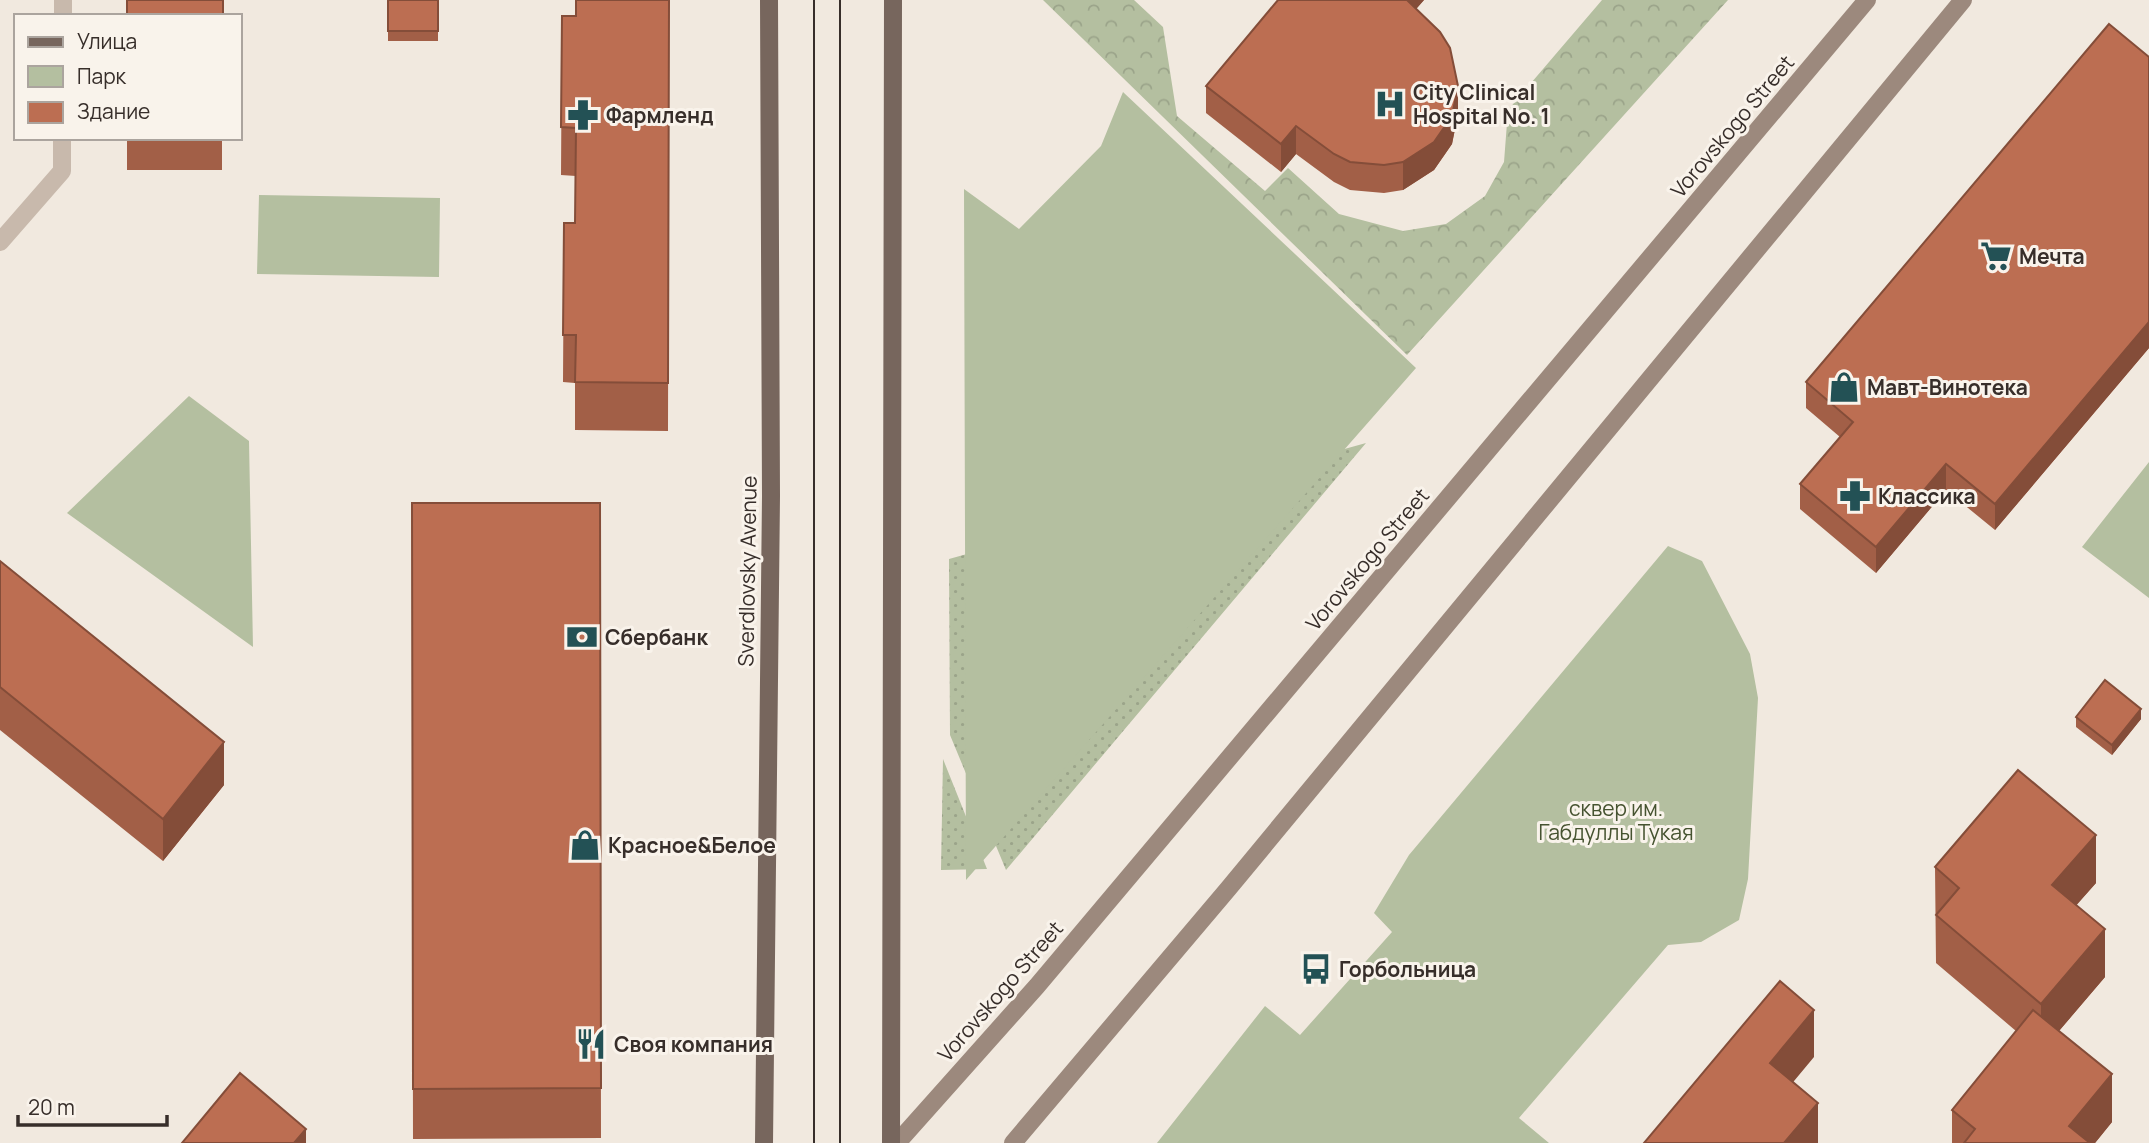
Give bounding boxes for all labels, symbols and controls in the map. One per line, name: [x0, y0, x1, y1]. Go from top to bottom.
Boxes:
legend: [14, 14, 242, 140]
text: Улица: [77, 27, 137, 55]
street label: Vorovskogo Street: [1664, 49, 1800, 203]
text: Парк: [77, 62, 127, 90]
place label: City Clinical Hospital No. 1: [1413, 78, 1550, 130]
hospital icon: City Clinical Hospital No. 1: [1373, 87, 1407, 121]
text: Здание: [77, 97, 150, 125]
pharmacy icon: Фармленд: [566, 98, 600, 132]
place label: Фармленд: [606, 101, 713, 129]
supermarket icon: Мечта: [1979, 239, 2013, 273]
place label: Мечта: [2019, 242, 2085, 270]
shop icon: Мавт-Винотека: [1827, 370, 1861, 404]
place label: Мавт-Винотека: [1867, 373, 2028, 401]
street label: Sverdlovsky Avenue: [731, 475, 763, 667]
pharmacy icon: Классика: [1838, 479, 1872, 513]
street label: Vorovskogo Street: [1299, 482, 1435, 636]
place label: Классика: [1878, 482, 1976, 510]
bank icon: Сбербанк: [565, 620, 599, 654]
place label: Сбербанк: [605, 623, 708, 651]
park label: сквер им. Габдуллы Тукая: [1538, 794, 1694, 846]
shop icon: Красное&Белое: [568, 828, 602, 862]
place label: Красное&Белое: [608, 831, 776, 859]
street label: Vorovskogo Street: [931, 915, 1069, 1067]
bus stop icon: Горбольница: [1299, 952, 1333, 986]
place label: Горбольница: [1339, 955, 1476, 983]
restaurant icon: Своя компания: [574, 1027, 608, 1061]
place label: Своя компания: [614, 1030, 773, 1058]
scale bar: [18, 1084, 166, 1128]
text: 20 m: [28, 1093, 75, 1121]

